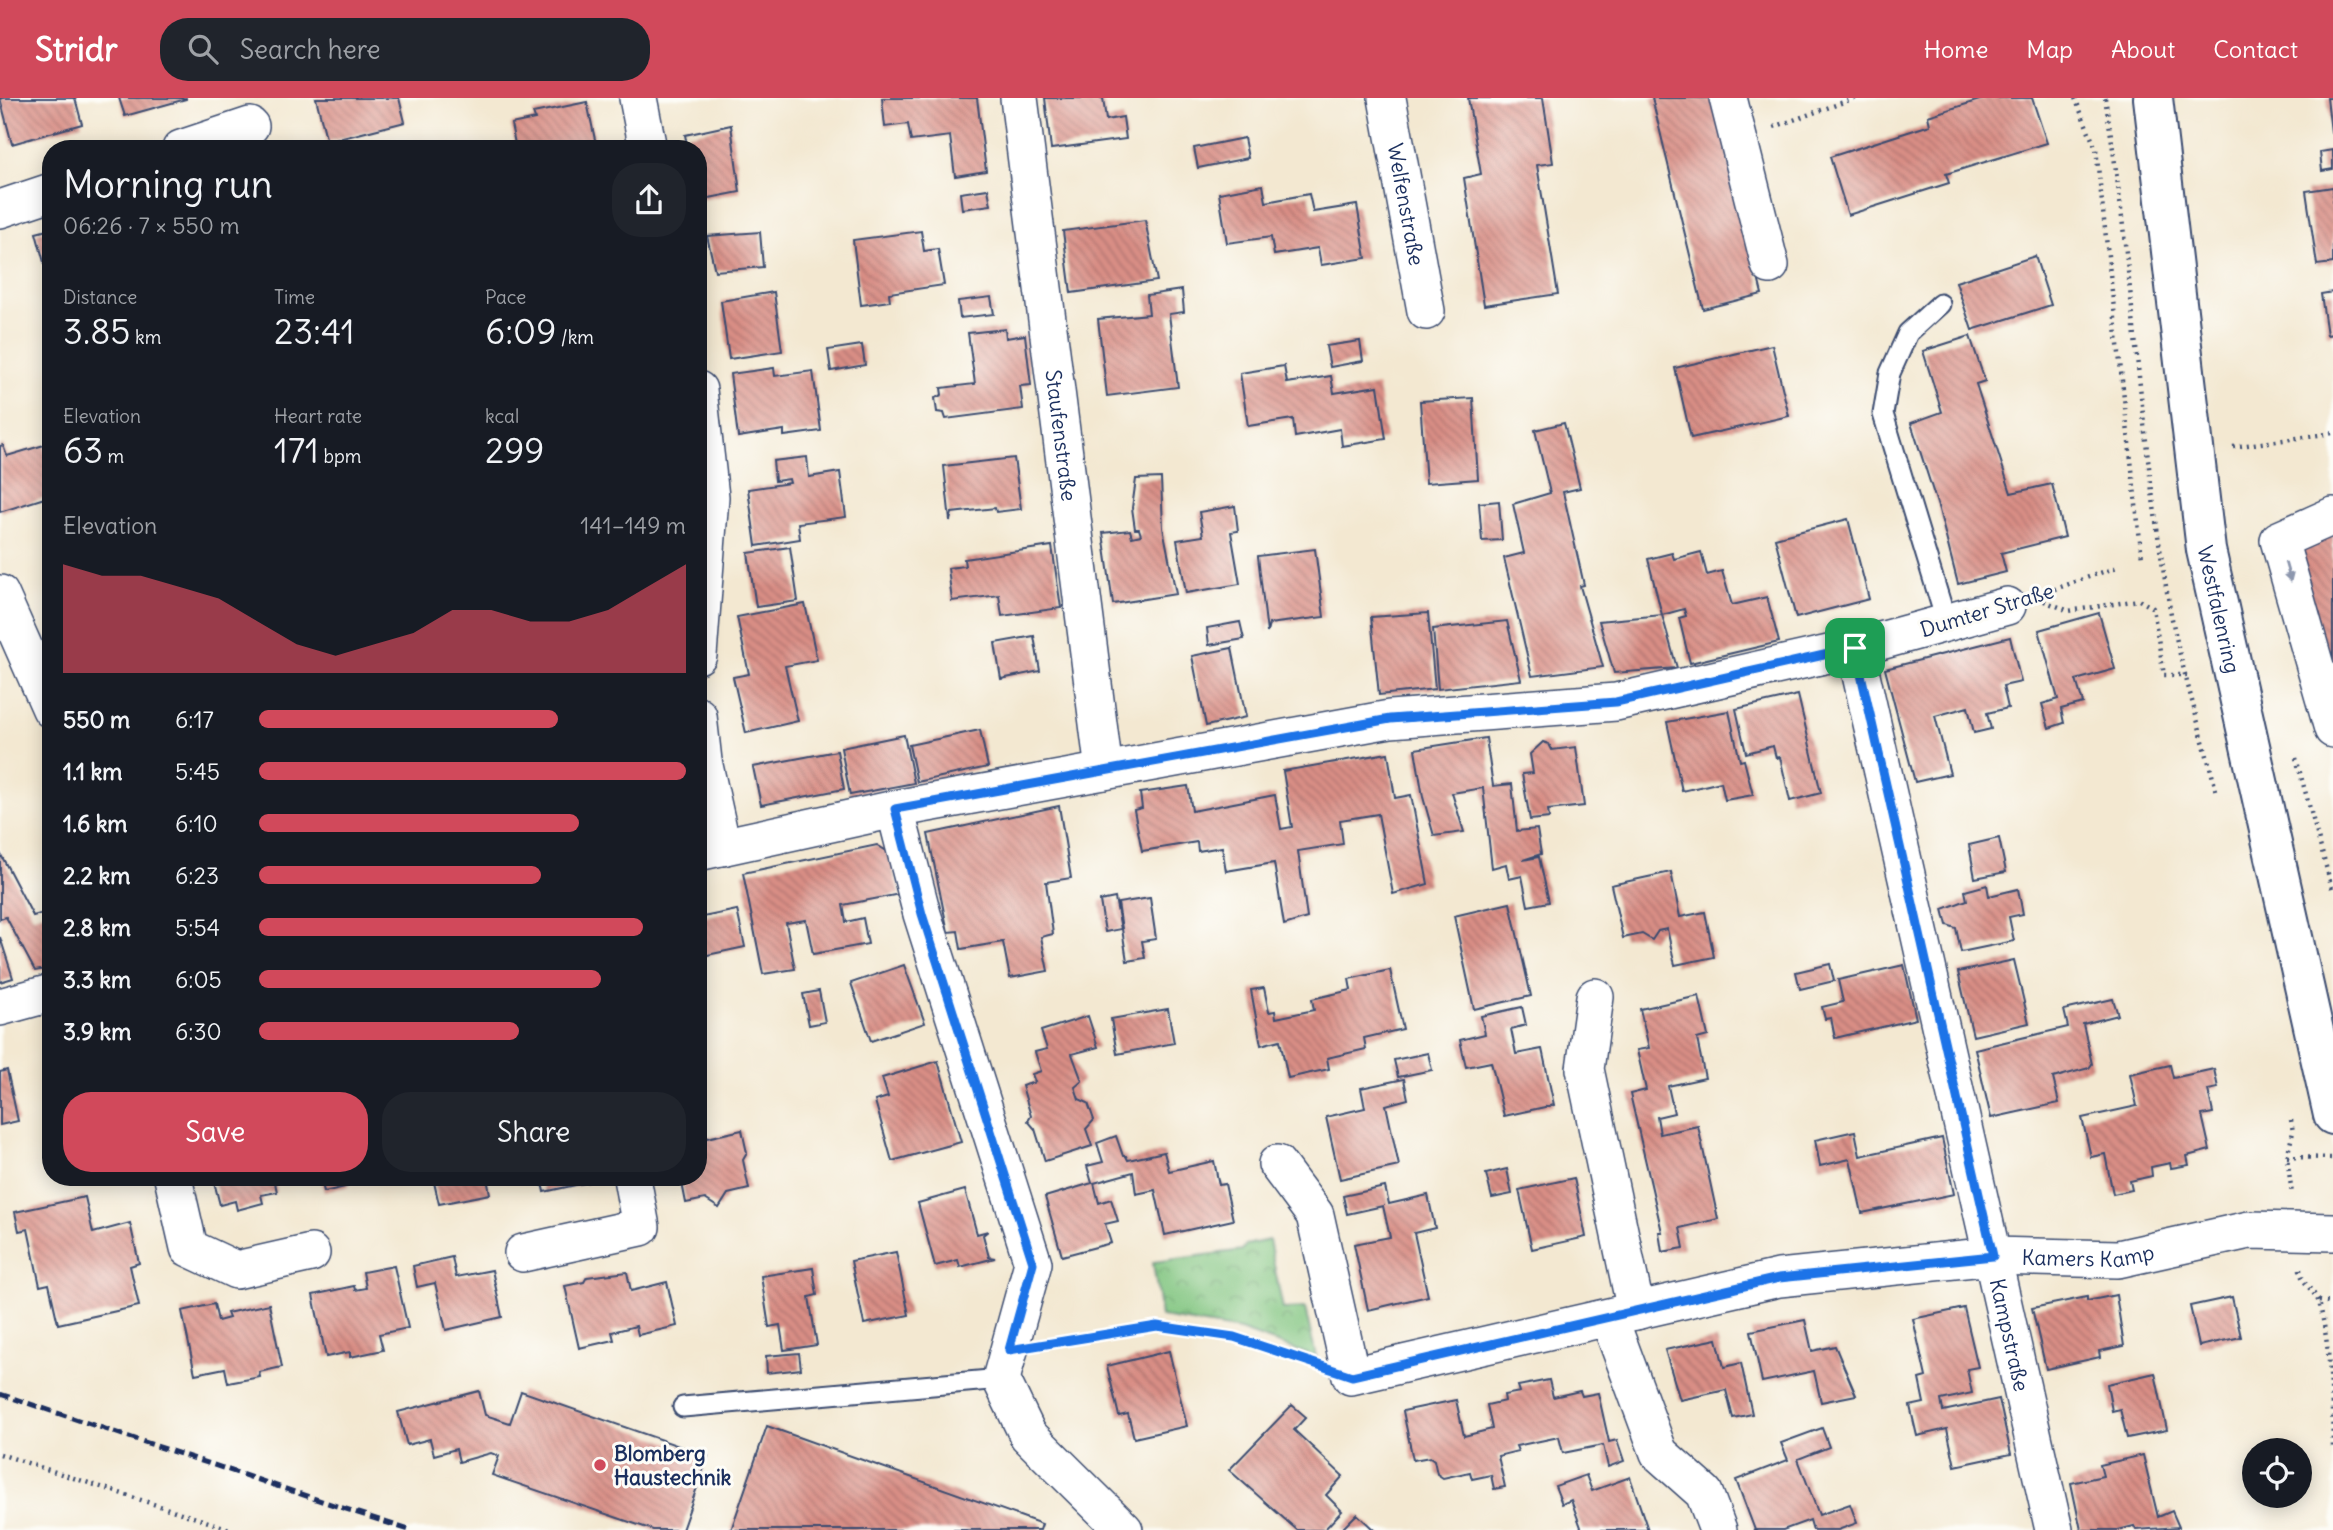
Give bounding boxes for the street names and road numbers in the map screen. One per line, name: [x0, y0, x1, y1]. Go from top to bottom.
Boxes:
street label: Welfenstraße: [1382, 141, 1431, 268]
street label: Staufenstraße: [1040, 368, 1083, 503]
street label: Westfalenring: [2192, 543, 2247, 676]
street label: Dumter Straße: [1917, 577, 2057, 643]
street label: Kamers Kamp: [2021, 1238, 2157, 1273]
street label: Kampstraße: [1984, 1276, 2036, 1394]

